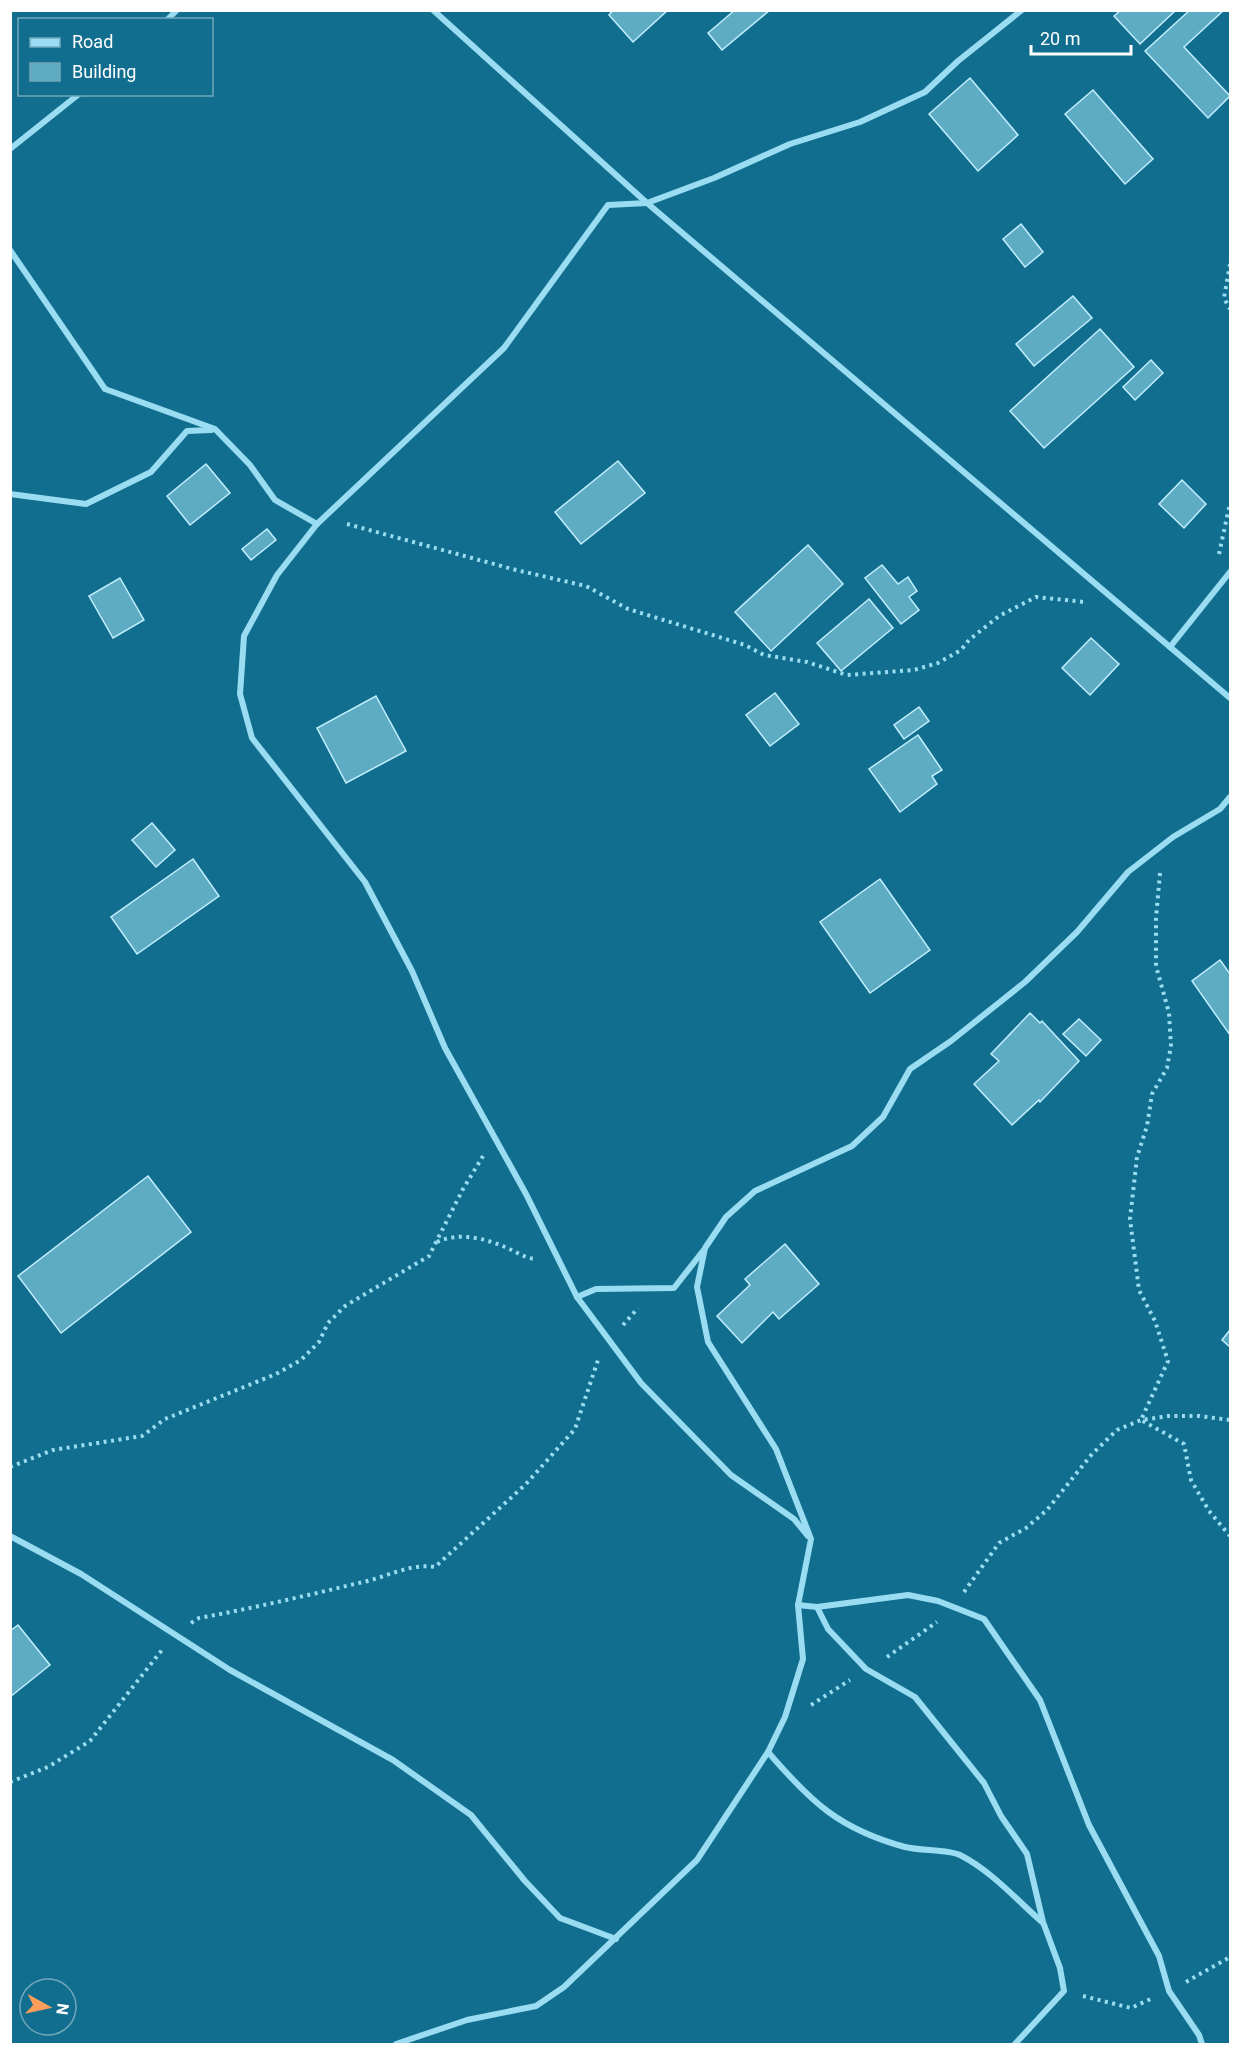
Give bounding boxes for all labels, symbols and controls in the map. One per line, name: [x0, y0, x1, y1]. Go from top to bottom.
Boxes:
legend: [18, 18, 213, 96]
scale bar: [1031, 18, 1132, 56]
text: 20 m: [1040, 28, 1080, 49]
text: Road: [72, 31, 113, 52]
text: Building: [72, 61, 136, 82]
north arrow: [18, 1977, 78, 2037]
text: N: [52, 2002, 73, 2016]

